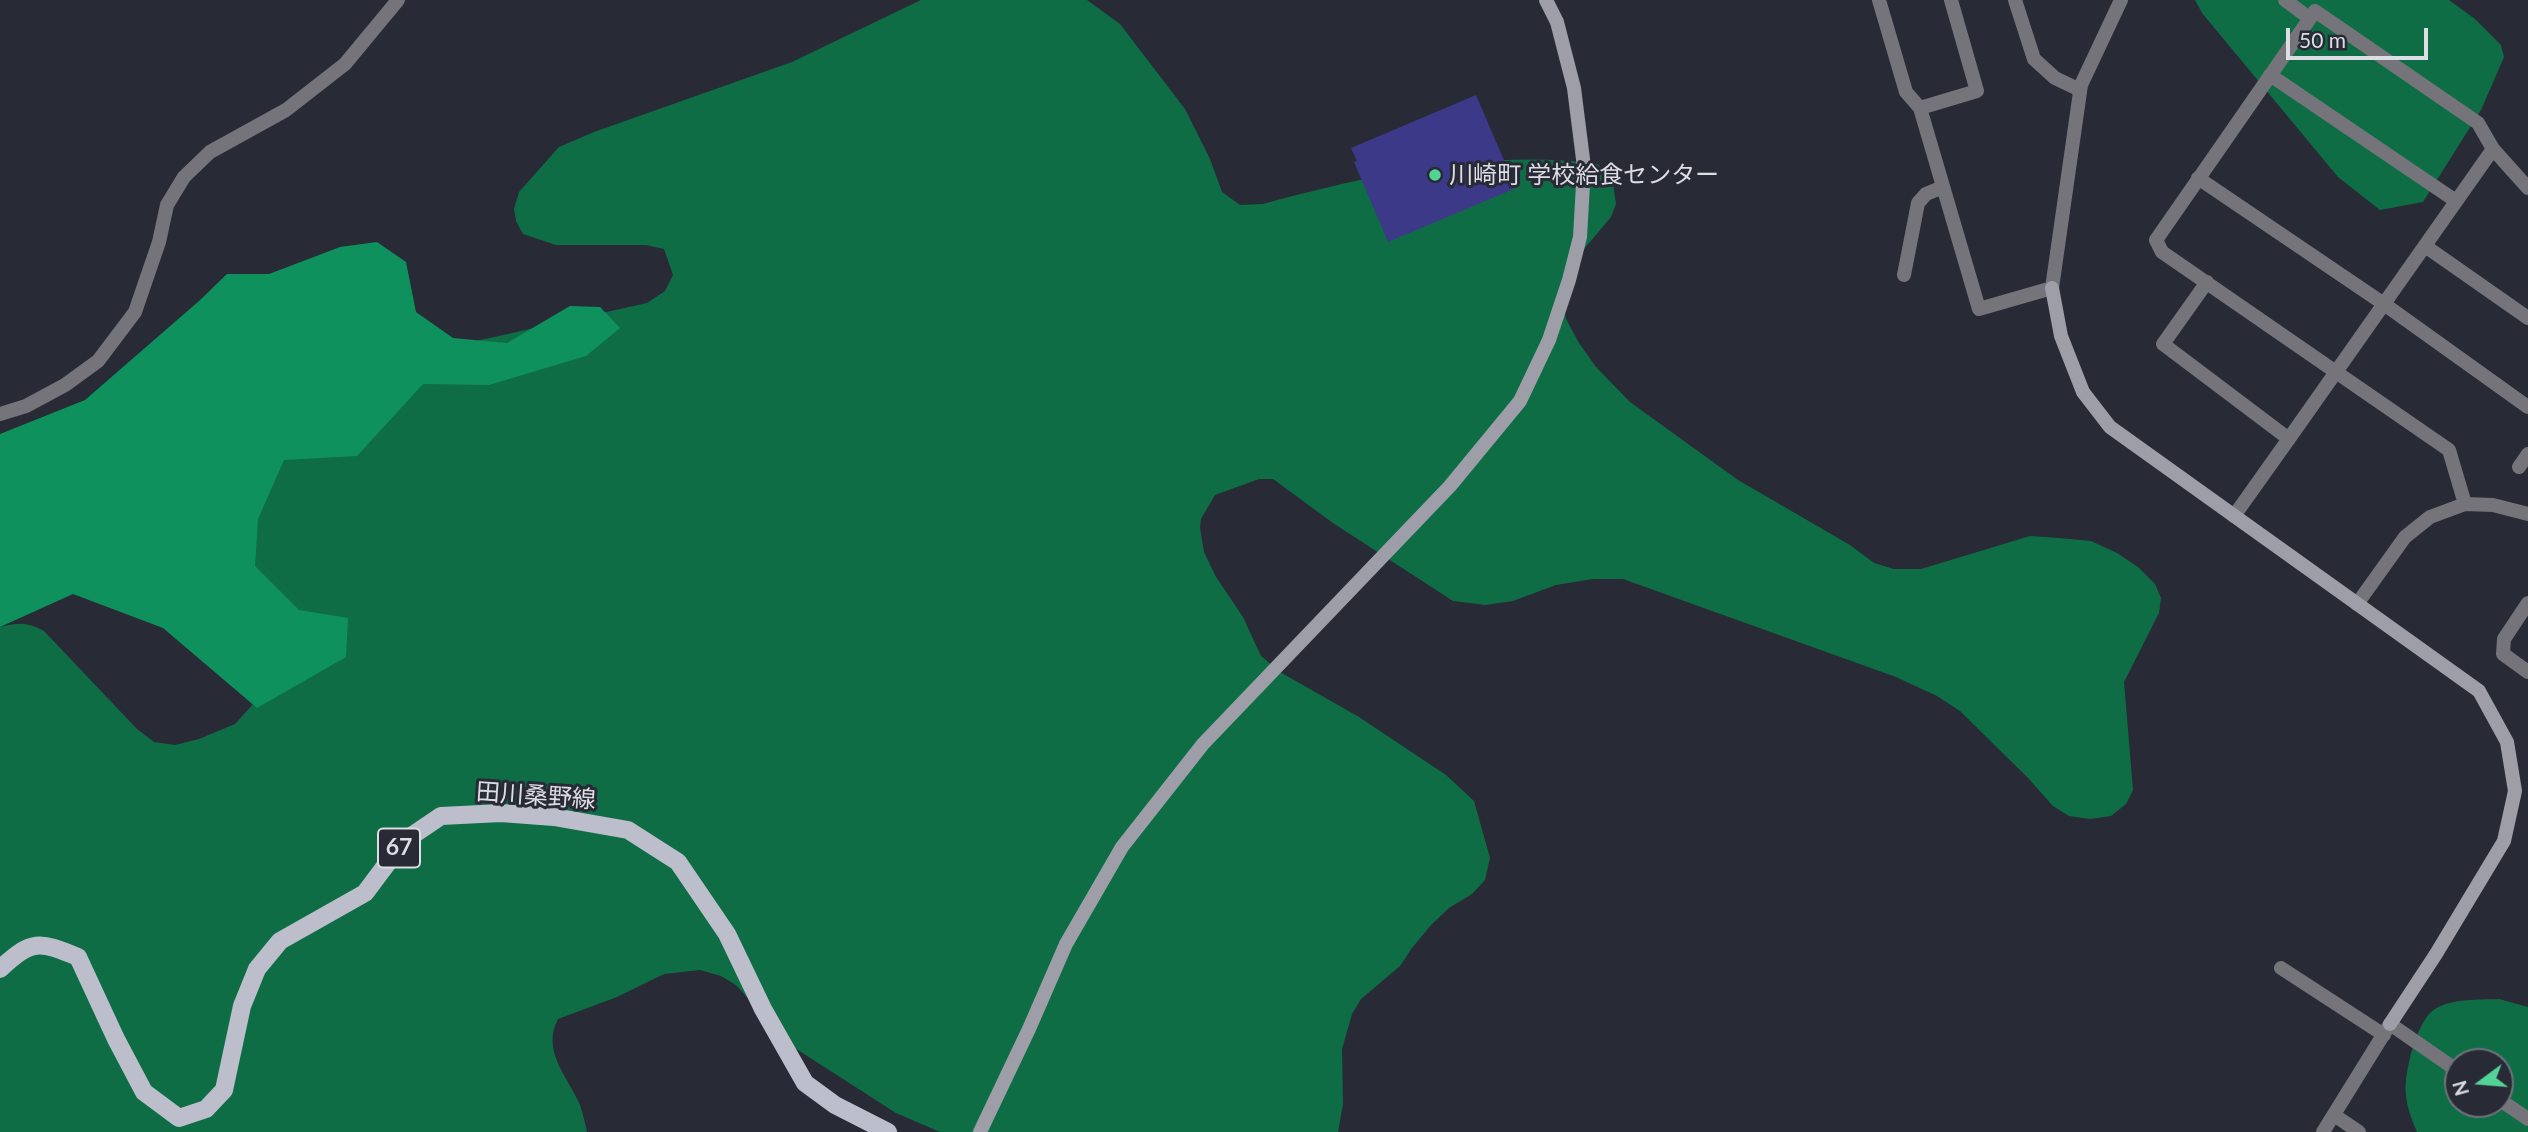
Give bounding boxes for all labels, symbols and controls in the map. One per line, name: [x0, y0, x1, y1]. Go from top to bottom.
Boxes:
scale bar: [2290, 14, 2432, 58]
text: 50 m: [2299, 27, 2346, 52]
place label: 川崎町 学校給食センター: [1449, 161, 1719, 189]
marker: 川崎町 学校給食センター: [1427, 167, 1443, 183]
street label: 田川桑野線: [475, 777, 597, 815]
road number: 67: [378, 828, 420, 868]
north arrow: [2444, 1048, 2514, 1118]
text: N: [2447, 1078, 2473, 1099]

